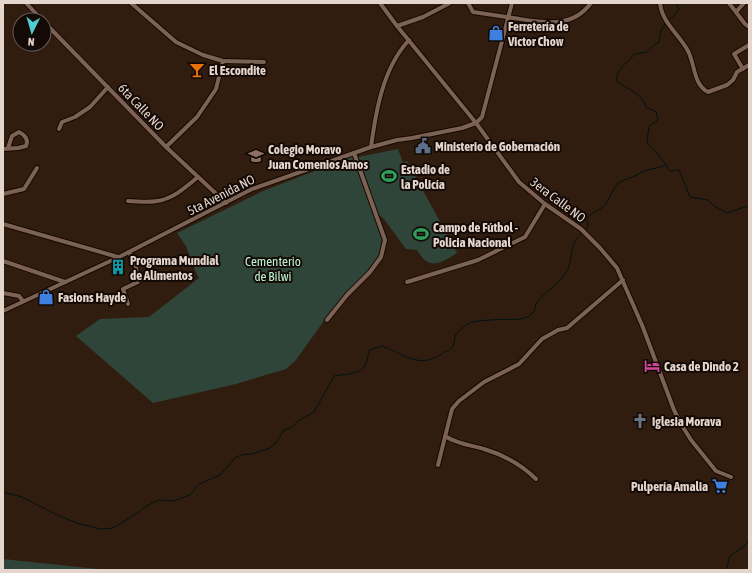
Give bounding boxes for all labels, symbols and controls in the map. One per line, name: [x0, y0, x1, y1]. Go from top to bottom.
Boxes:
north arrow: [12, 12, 52, 52]
place label: Ferretería de Victor Chow: [507, 19, 569, 49]
shop icon: Ferretería de Victor Chow: [487, 24, 505, 42]
text: N: [27, 36, 35, 48]
bar icon: El Escondite: [188, 61, 206, 79]
place label: El Escondite: [209, 63, 266, 78]
street label: 6ta Calle NO: [115, 80, 167, 134]
public building icon: Ministerio de Gobernación: [414, 137, 432, 155]
place label: Ministerio de Gobernación: [435, 139, 560, 154]
place label: Colegio Moravo Juan Comenios Amos: [267, 142, 368, 172]
school or university icon: Colegio Moravo Juan Comenios Amos: [247, 147, 265, 165]
place label: Estadio de la Policía: [401, 162, 450, 192]
sports icon: Estadio de la Policía: [380, 167, 398, 185]
street label: 5ta Avenida NO: [185, 171, 258, 218]
street label: 3era Calle NO: [528, 174, 589, 226]
place label: Campo de Fútbol - Policia Nacional: [433, 220, 519, 250]
sports icon: Campo de Fútbol - Policia Nacional: [412, 225, 430, 243]
place label: Programa Mundial de Alimentos: [130, 253, 219, 283]
park label: Cementerio de Bilwi: [245, 254, 301, 284]
building icon: Programa Mundial de Alimentos: [109, 258, 127, 276]
shop icon: Fasions Hayde: [37, 288, 55, 306]
place label: Fasions Hayde: [58, 290, 126, 305]
hotel icon: Casa de Dindo 2: [643, 357, 661, 375]
place label: Casa de Dindo 2: [664, 359, 739, 374]
church icon: Iglesia Morava: [631, 412, 649, 430]
place label: Iglesia Morava: [652, 414, 721, 429]
supermarket icon: Pulpería Amalia: [711, 477, 729, 495]
place label: Pulpería Amalia: [631, 479, 708, 494]

